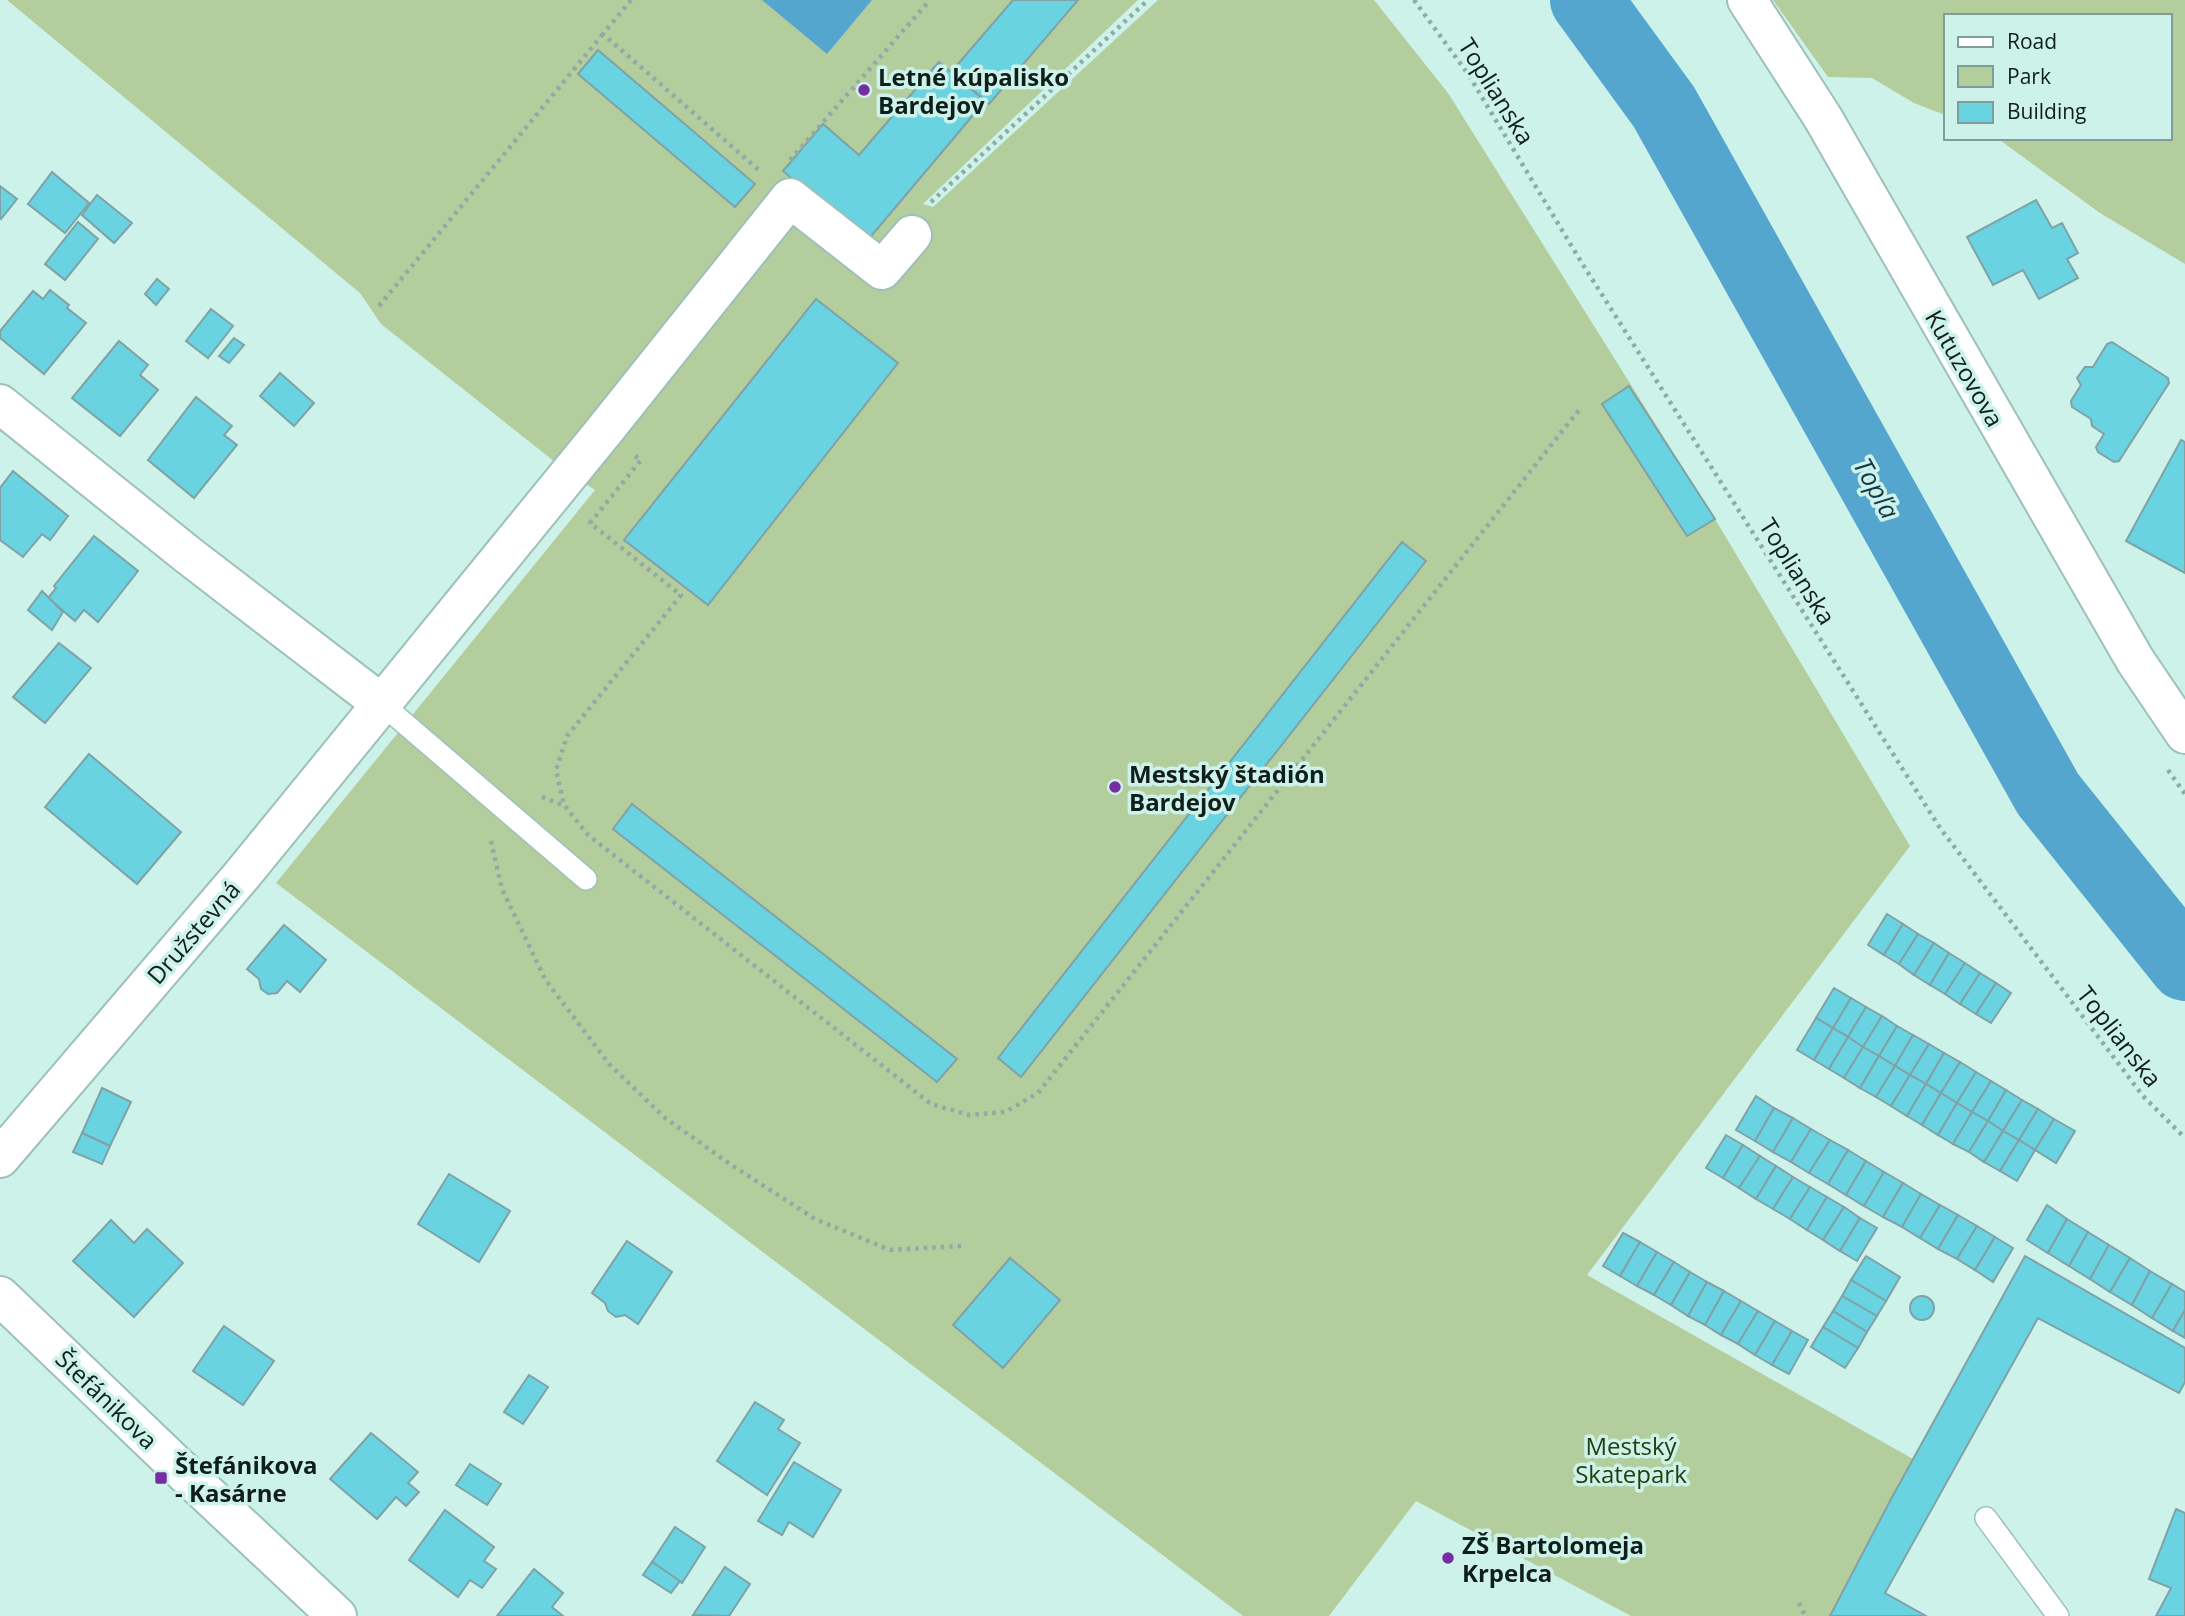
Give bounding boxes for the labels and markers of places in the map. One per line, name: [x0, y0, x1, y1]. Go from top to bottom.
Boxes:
place label: Letné kúpalisko Bardejov: [878, 60, 1069, 121]
marker: Letné kúpalisko Bardejov: [856, 82, 872, 98]
place label: Mestský štadión Bardejov: [1129, 757, 1325, 818]
marker: Mestský štadión Bardejov: [1107, 779, 1123, 795]
place label: Štefánikova - Kasárne: [175, 1448, 318, 1509]
marker: Štefánikova - Kasárne: [153, 1470, 169, 1486]
place label: ZŠ Bartolomeja Krpelca: [1462, 1528, 1644, 1589]
marker: ZŠ Bartolomeja Krpelca: [1440, 1550, 1456, 1566]

